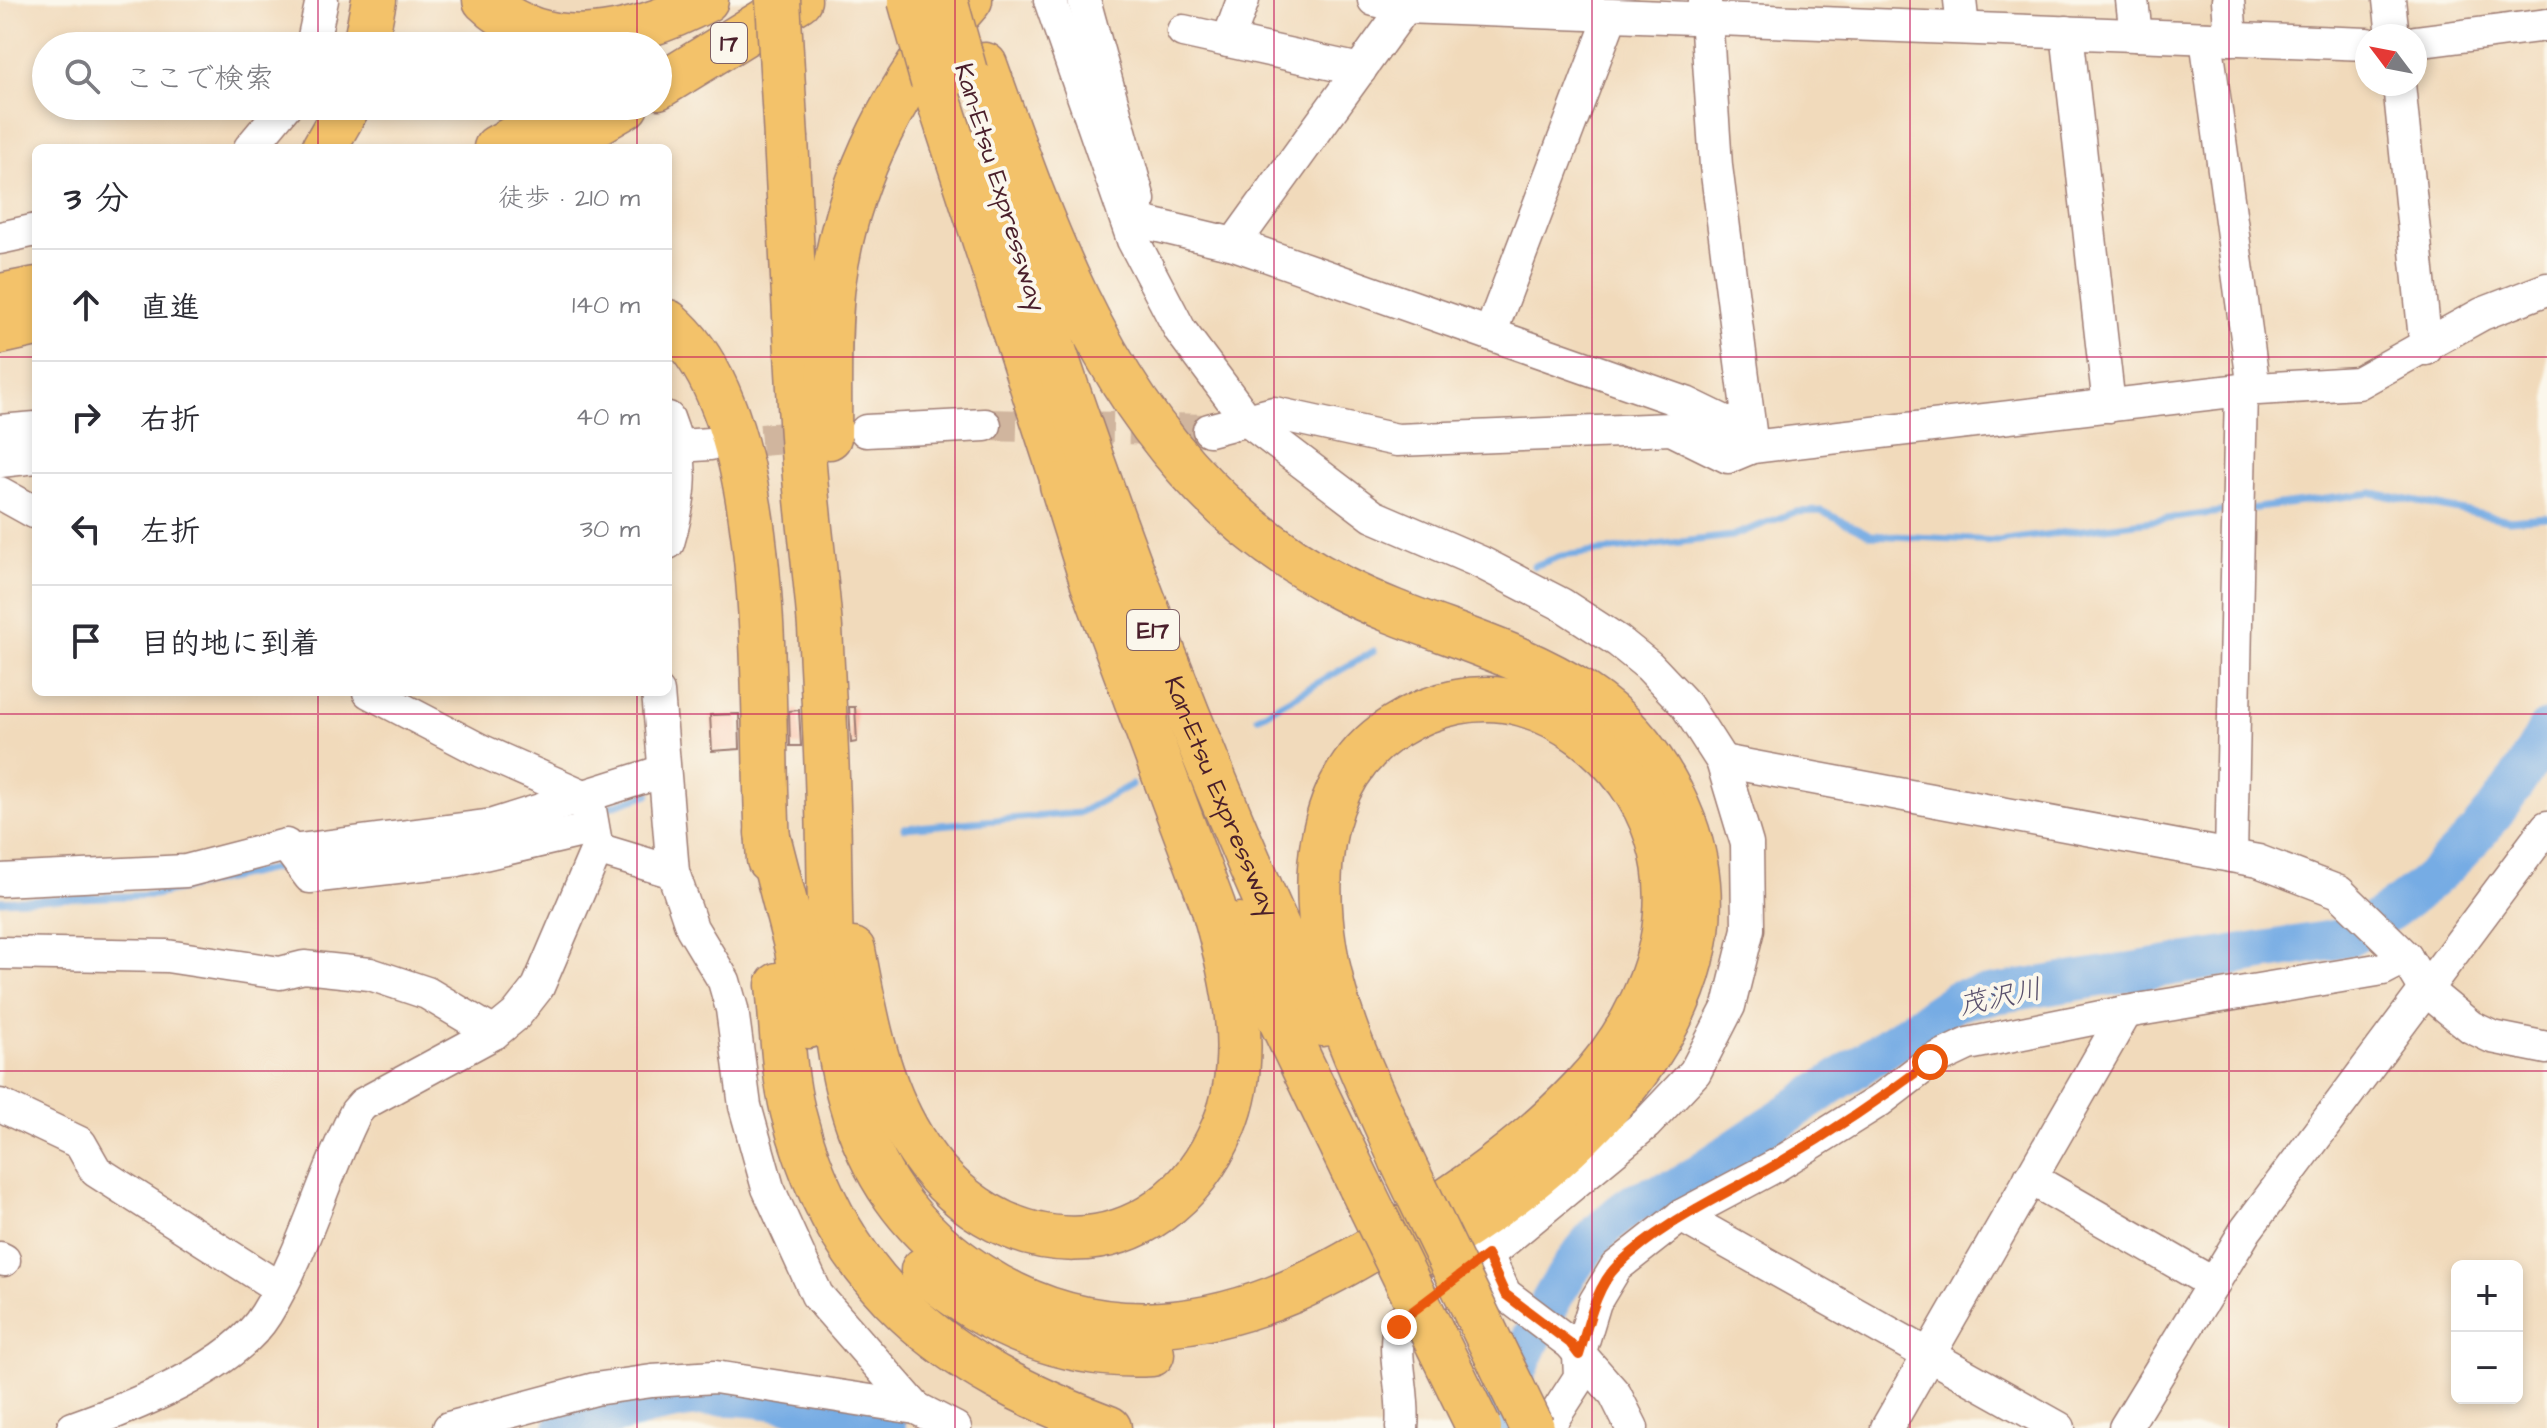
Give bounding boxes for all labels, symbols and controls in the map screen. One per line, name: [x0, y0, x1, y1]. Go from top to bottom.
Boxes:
road number: 17: [711, 23, 747, 63]
north arrow: [2355, 24, 2427, 96]
search box: [32, 32, 672, 120]
icon: search: [60, 54, 104, 98]
text: ここで検索: [124, 58, 274, 100]
street label: Kan-Etsu Expressway: [943, 59, 1055, 316]
text: 3 分: [64, 175, 129, 223]
text: 徒歩 · 210 m: [498, 180, 640, 216]
icon: ahead: [64, 283, 108, 327]
text: 直進: [140, 287, 200, 329]
text: 140 m: [572, 287, 640, 323]
icon: right: [64, 395, 108, 439]
text: 右折: [140, 399, 200, 441]
text: 40 m: [575, 399, 640, 435]
icon: left: [64, 507, 108, 551]
text: 左折: [140, 511, 200, 553]
text: 30 m: [580, 511, 640, 547]
road number: E17: [1127, 610, 1179, 650]
icon: arrive: [64, 619, 108, 663]
text: 目的地に到着: [140, 623, 320, 665]
street label: Kan-Etsu Expressway: [1155, 671, 1288, 924]
water label: 茂沢川: [1955, 970, 2045, 1025]
route start: [1912, 1044, 1948, 1080]
map controls: [2451, 1260, 2523, 1404]
button: +: [2451, 1260, 2523, 1332]
route end: [1381, 1309, 1417, 1345]
button: −: [2451, 1332, 2523, 1404]

